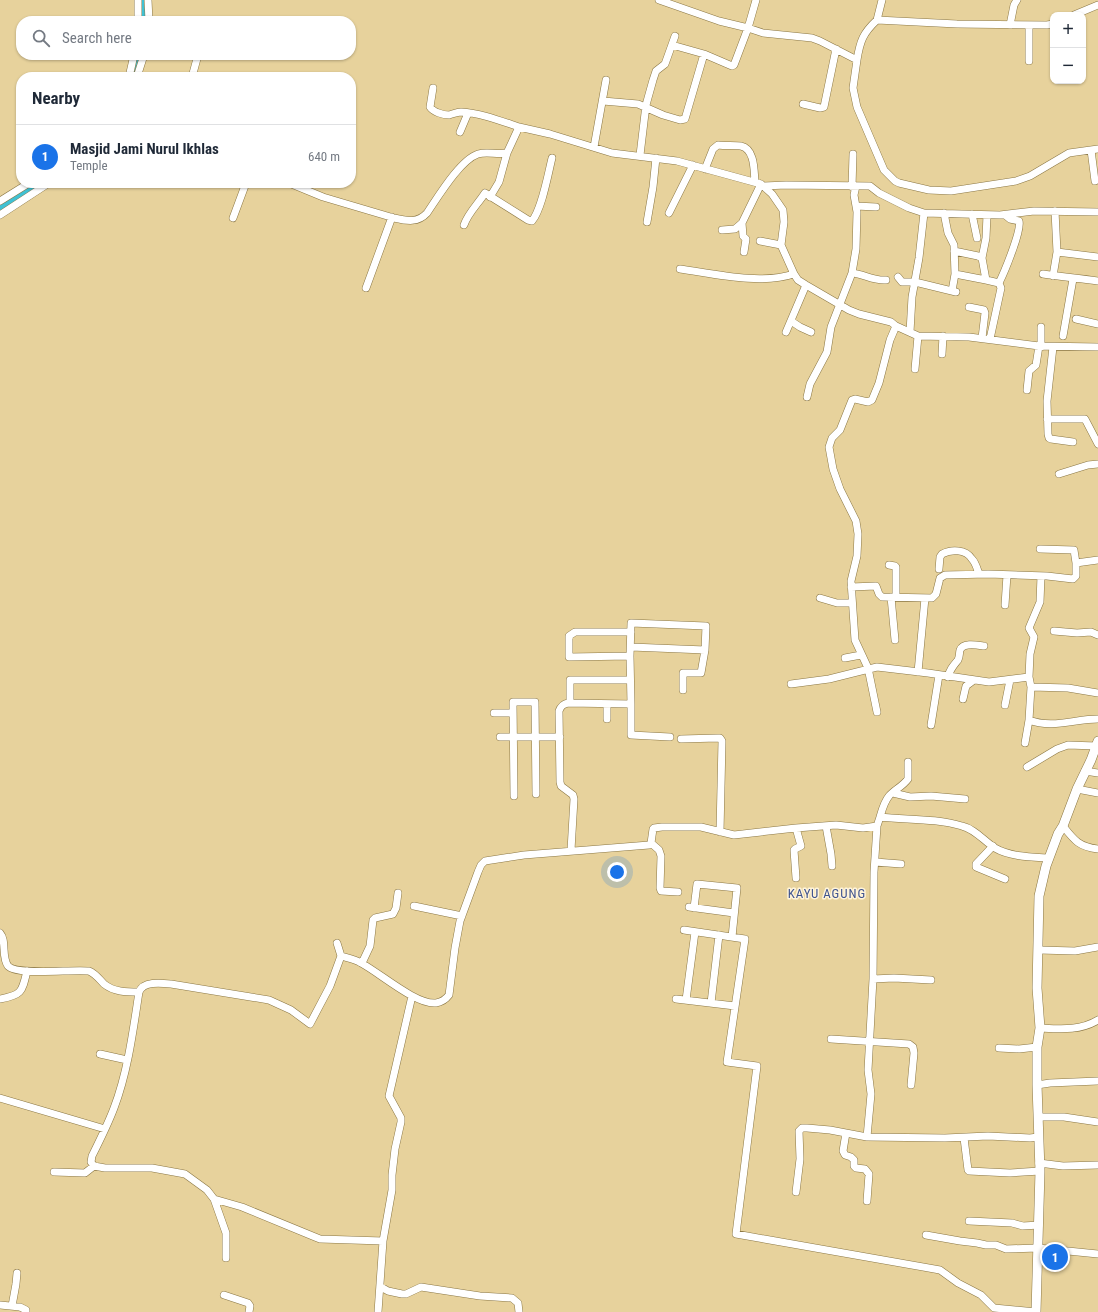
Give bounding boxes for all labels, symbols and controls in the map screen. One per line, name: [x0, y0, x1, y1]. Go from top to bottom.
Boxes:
map controls: [1050, 12, 1086, 84]
button: +: [1050, 12, 1086, 48]
search box: [16, 16, 356, 60]
icon: search: [30, 27, 52, 49]
text: Search here: [62, 29, 132, 47]
button: −: [1050, 48, 1086, 84]
text: Nearby: [32, 88, 80, 108]
text: Masjid Jami Nurul Ikhlas: [70, 140, 219, 158]
text: 1: [42, 149, 48, 164]
text: 640 m: [308, 149, 340, 164]
text: Temple: [70, 158, 108, 173]
your location: [607, 862, 627, 882]
district label: KAYU AGUNG: [788, 886, 866, 901]
pin: 1: [1042, 1242, 1068, 1272]

